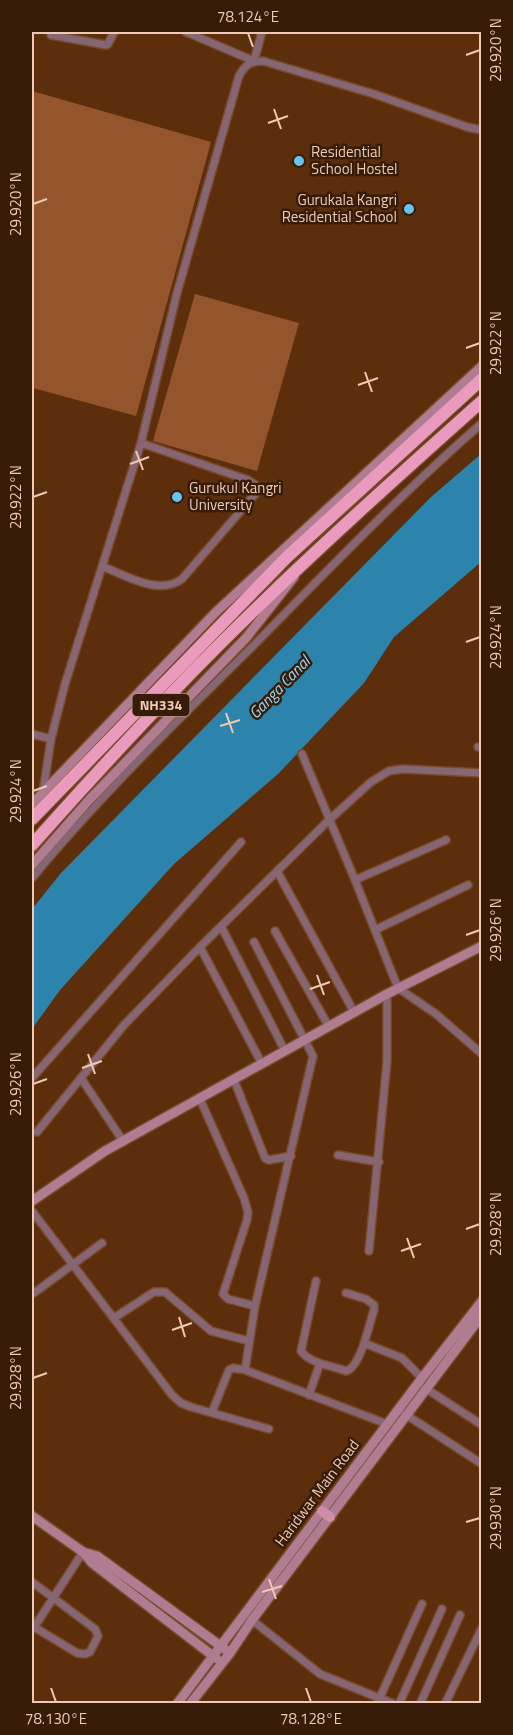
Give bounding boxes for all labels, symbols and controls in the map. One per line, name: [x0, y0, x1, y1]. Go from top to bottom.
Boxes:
text: 78.124°E: [217, 5, 279, 28]
text: 29.920°N: [484, 18, 507, 82]
place label: Residential School Hostel: [311, 140, 398, 180]
marker: Residential School Hostel: [292, 154, 306, 168]
text: 29.920°N: [4, 172, 27, 236]
place label: Gurukala Kangri Residential School: [282, 188, 397, 228]
marker: Gurukala Kangri Residential School: [402, 202, 416, 216]
text: 29.922°N: [484, 311, 507, 375]
text: 29.922°N: [4, 465, 27, 529]
place label: Gurukul Kangri University: [189, 476, 282, 516]
marker: Gurukul Kangri University: [170, 490, 184, 504]
text: 29.924°N: [484, 605, 507, 669]
water label: Ganga Canal: [243, 649, 316, 724]
road number: NH334: [132, 694, 190, 716]
text: 29.924°N: [4, 759, 27, 823]
text: 29.926°N: [484, 898, 507, 962]
text: 29.926°N: [4, 1052, 27, 1116]
text: 29.928°N: [484, 1192, 507, 1256]
text: 29.928°N: [4, 1346, 27, 1410]
street label: Haridwar Main Road: [269, 1434, 364, 1551]
text: 29.930°N: [484, 1486, 507, 1550]
text: 78.130°E: [25, 1707, 87, 1730]
text: 78.128°E: [280, 1707, 342, 1730]

